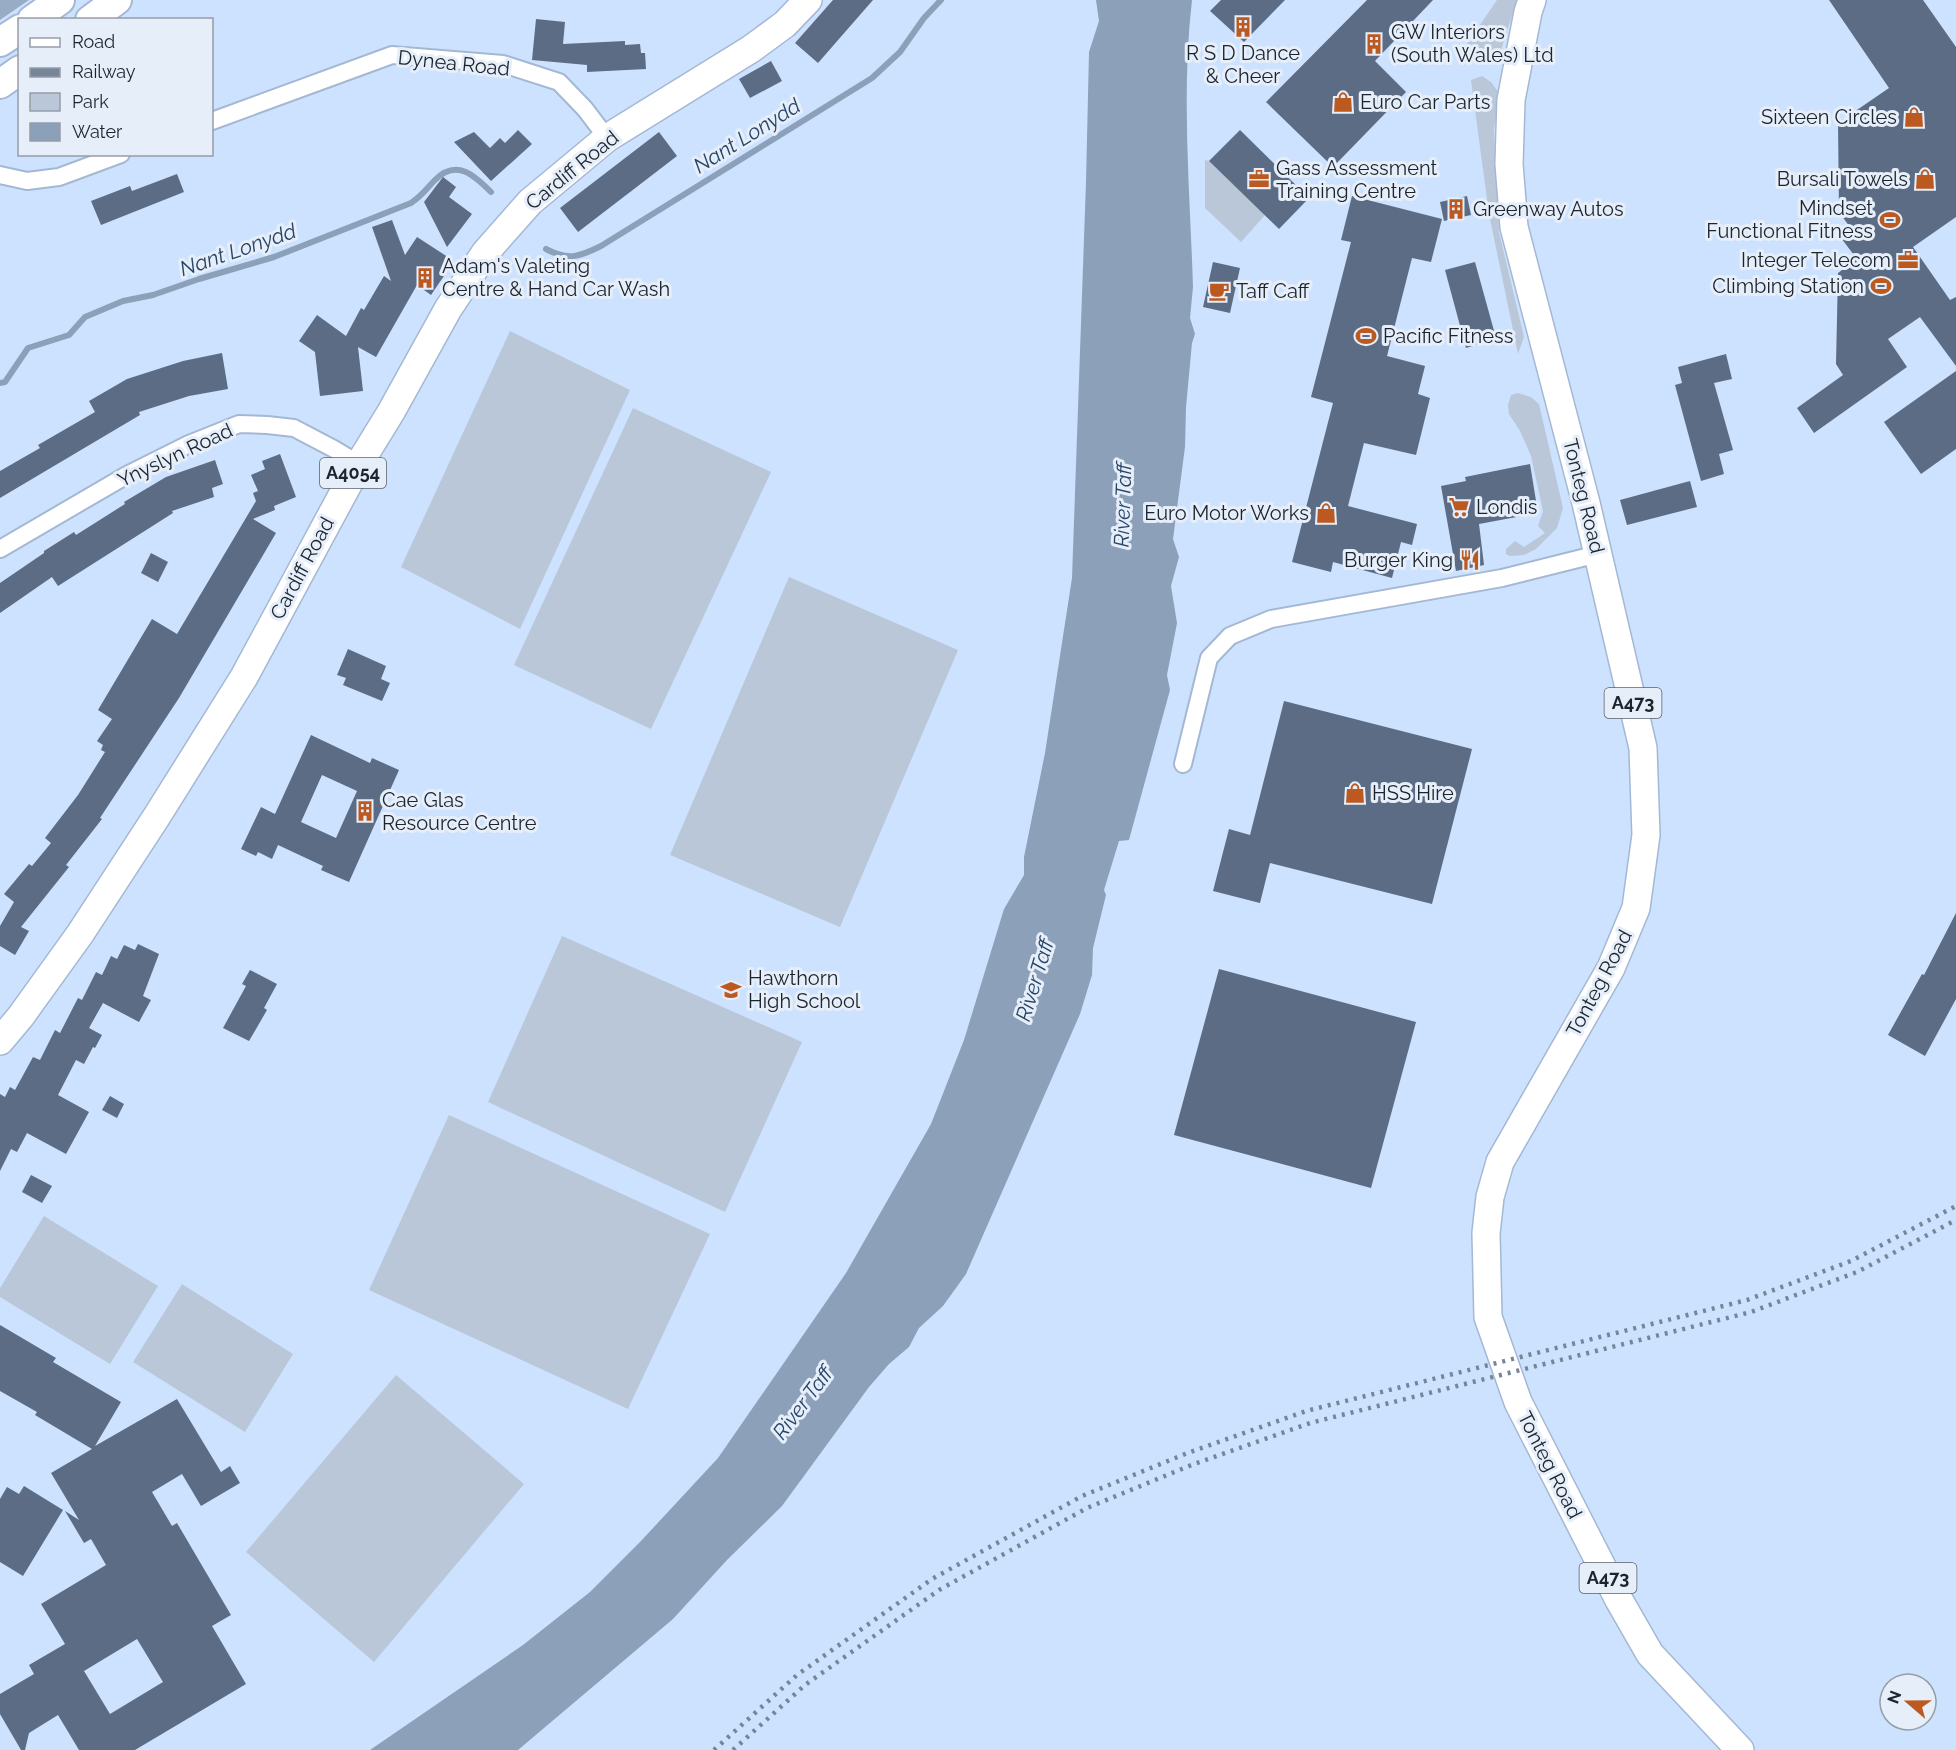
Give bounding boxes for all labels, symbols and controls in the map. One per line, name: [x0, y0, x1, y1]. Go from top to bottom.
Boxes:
building icon: R S D Dance & Cheer: [1231, 15, 1255, 39]
legend: [18, 18, 213, 156]
place label: GW Interiors (South Wales) Ltd: [1391, 20, 1554, 67]
text: Road: [72, 31, 115, 52]
building icon: GW Interiors (South Wales) Ltd: [1362, 32, 1386, 56]
place label: R S D Dance & Cheer: [1186, 41, 1300, 88]
street label: Dynea Road: [397, 45, 511, 81]
text: Railway: [72, 61, 136, 82]
shop icon: Euro Car Parts: [1331, 90, 1355, 114]
place label: Euro Car Parts: [1360, 90, 1490, 114]
text: Park: [72, 91, 109, 112]
water label: Nant Lonydd: [689, 93, 805, 178]
place label: Sixteen Circles: [1761, 105, 1897, 129]
shop icon: Sixteen Circles: [1902, 105, 1926, 129]
text: Water: [72, 121, 123, 142]
street label: Cardiff Road: [521, 125, 623, 215]
place label: Gass Assessment Training Centre: [1276, 156, 1437, 203]
office icon: Gass Assessment Training Centre: [1247, 167, 1271, 191]
place label: Bursali Towels: [1777, 167, 1908, 191]
shop icon: Bursali Towels: [1913, 167, 1937, 191]
place label: Mindset Functional Fitness: [1706, 196, 1873, 243]
building icon: Greenway Autos: [1444, 197, 1468, 221]
place label: Greenway Autos: [1473, 197, 1624, 221]
sports icon: Mindset Functional Fitness: [1878, 208, 1902, 232]
water label: Nant Lonydd: [176, 218, 300, 281]
place label: Integer Telecom: [1741, 248, 1891, 272]
office icon: Integer Telecom: [1896, 248, 1920, 272]
place label: Adam's Valeting Centre & Hand Car Wash: [442, 254, 670, 301]
building icon: Adam's Valeting Centre & Hand Car Wash: [413, 266, 437, 290]
place label: Climbing Station: [1712, 274, 1864, 298]
sports icon: Climbing Station: [1869, 274, 1893, 298]
cafe icon: Taff Caff: [1207, 279, 1231, 303]
place label: Taff Caff: [1236, 279, 1310, 303]
sports icon: Pacific Fitness: [1354, 324, 1378, 348]
place label: Pacific Fitness: [1383, 324, 1513, 348]
street label: Ynyslyn Road: [114, 418, 236, 492]
street label: Tonteg Road: [1558, 436, 1610, 556]
road number: A4054: [320, 458, 386, 488]
water label: River Taff: [1109, 460, 1137, 548]
supermarket icon: Londis: [1447, 495, 1471, 519]
place label: Londis: [1476, 495, 1537, 519]
place label: Euro Motor Works: [1144, 501, 1309, 525]
shop icon: Euro Motor Works: [1314, 501, 1338, 525]
street label: Cardiff Road: [265, 513, 339, 623]
place label: Burger King: [1344, 548, 1453, 572]
restaurant icon: Burger King: [1458, 548, 1482, 572]
road number: A473: [1604, 688, 1662, 718]
shop icon: HSS Hire: [1343, 781, 1367, 805]
place label: HSS Hire: [1372, 781, 1454, 805]
place label: Cae Glas Resource Centre: [382, 788, 537, 835]
building icon: Cae Glas Resource Centre: [353, 799, 377, 823]
street label: Tonteg Road: [1561, 926, 1637, 1040]
water label: River Taff: [1010, 934, 1060, 1024]
place label: Hawthorn High School: [748, 966, 861, 1013]
school or university icon: Hawthorn High School: [719, 978, 743, 1002]
water label: River Taff: [767, 1360, 839, 1444]
street label: Tonteg Road: [1513, 1407, 1587, 1523]
road number: A473: [1580, 1563, 1636, 1593]
north arrow: [1878, 1672, 1938, 1732]
text: N: [1883, 1688, 1905, 1706]

